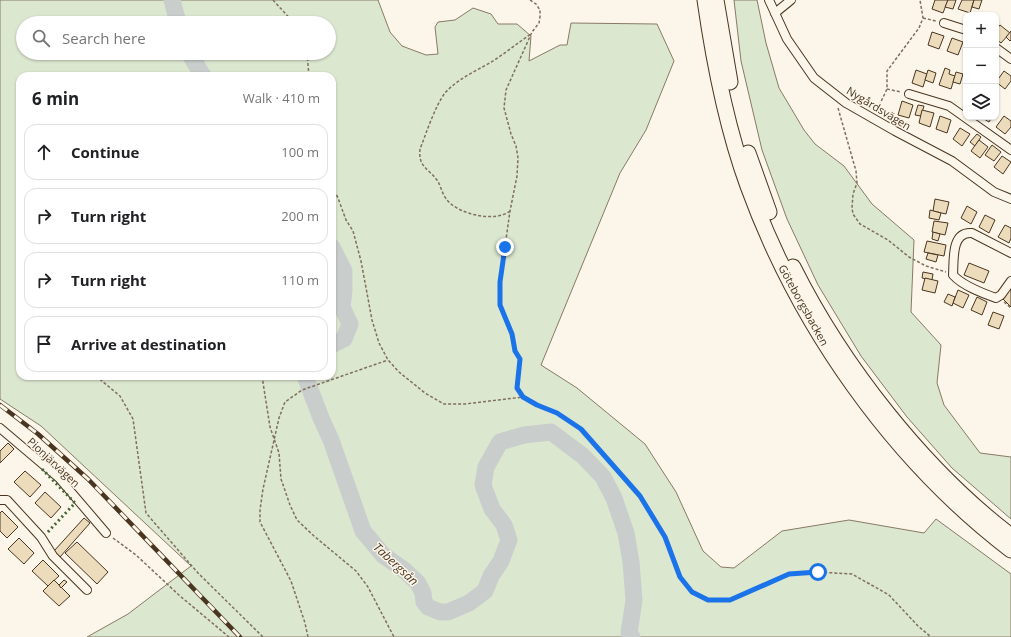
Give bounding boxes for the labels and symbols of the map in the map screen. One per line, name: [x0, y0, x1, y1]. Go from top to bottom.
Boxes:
street label: Nygårdsvägen: [844, 83, 914, 133]
route end: [496, 238, 514, 256]
street label: Göteborgsbacken: [775, 262, 833, 348]
street label: Pionjärvägen: [25, 434, 83, 490]
water label: Tabergsån: [370, 539, 422, 589]
route start: [809, 563, 827, 581]

